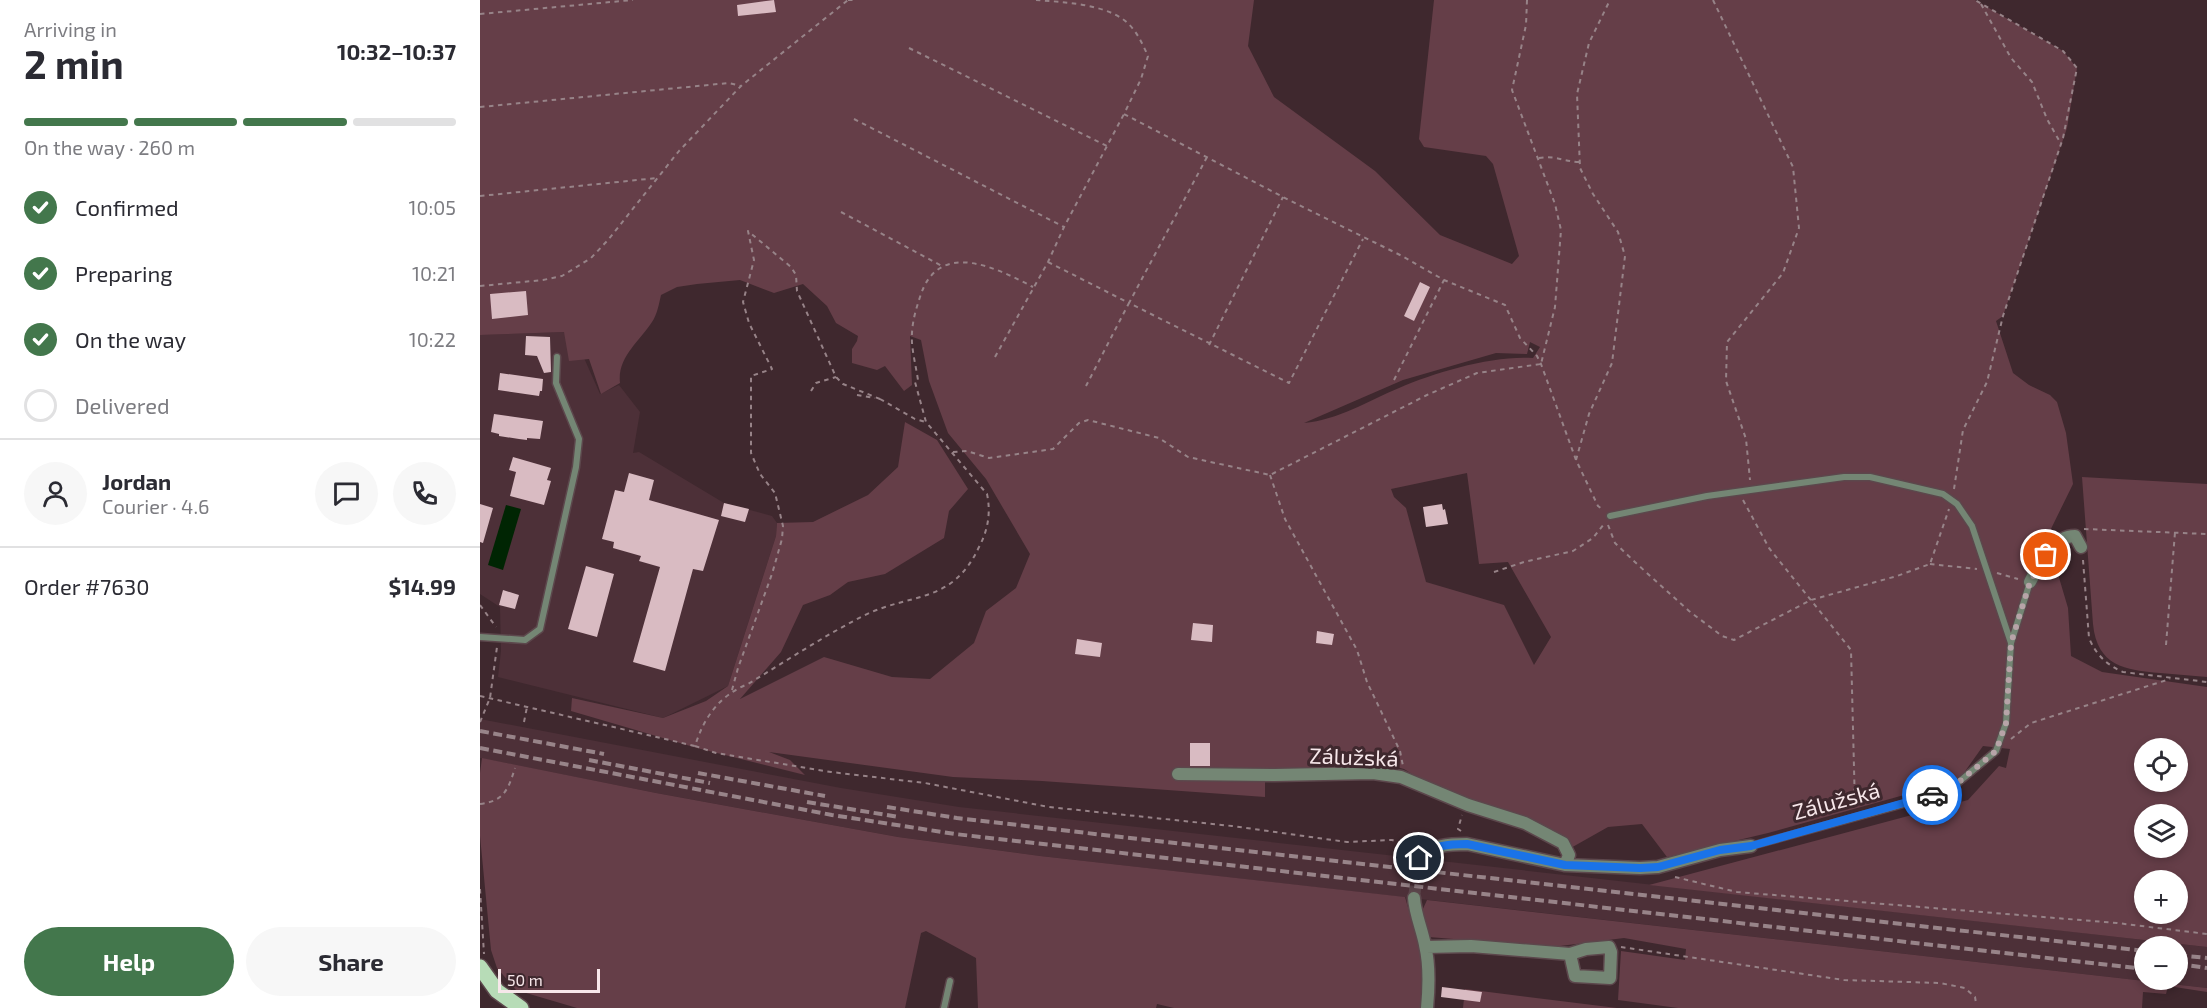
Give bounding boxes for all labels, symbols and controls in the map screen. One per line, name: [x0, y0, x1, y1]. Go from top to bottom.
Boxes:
text: Arriving in: [24, 17, 117, 41]
text: 10:32–10:37: [337, 38, 456, 64]
text: 2 min: [24, 40, 124, 87]
text: On the way · 260 m: [24, 135, 195, 159]
icon: check: [24, 191, 57, 224]
text: Confirmed: [75, 194, 179, 220]
text: 10:05: [408, 195, 456, 219]
icon: check: [24, 257, 57, 290]
text: Preparing: [75, 260, 173, 286]
text: 10:21: [412, 261, 456, 285]
icon: check: [24, 323, 57, 356]
text: On the way: [75, 326, 186, 352]
text: 10:22: [409, 327, 456, 351]
text: Delivered: [75, 392, 170, 418]
button: person: [24, 462, 87, 525]
button: chat: [315, 462, 378, 525]
button: phone: [393, 462, 456, 525]
text: Jordan: [102, 468, 171, 494]
text: Courier · 4.6: [102, 494, 209, 518]
pin: [2020, 529, 2071, 580]
icon: bag: [2029, 538, 2062, 571]
text: Order #7630: [24, 573, 149, 599]
text: $14.99: [388, 573, 456, 599]
map controls: [2134, 738, 2188, 990]
button: locate: [2134, 738, 2188, 792]
street label: Zálužská: [1309, 741, 1399, 771]
courier: [1902, 765, 1962, 825]
street label: Zálužská: [1790, 776, 1882, 824]
icon: car: [1916, 779, 1949, 812]
button: layers: [2134, 804, 2188, 858]
pin: [1393, 832, 1444, 883]
icon: home: [1402, 841, 1435, 874]
button: +: [2134, 870, 2188, 924]
button: Help: [24, 927, 234, 996]
button: Share: [246, 927, 456, 996]
button: −: [2134, 936, 2188, 990]
scale bar: [498, 966, 600, 994]
text: 50 m: [507, 970, 543, 989]

